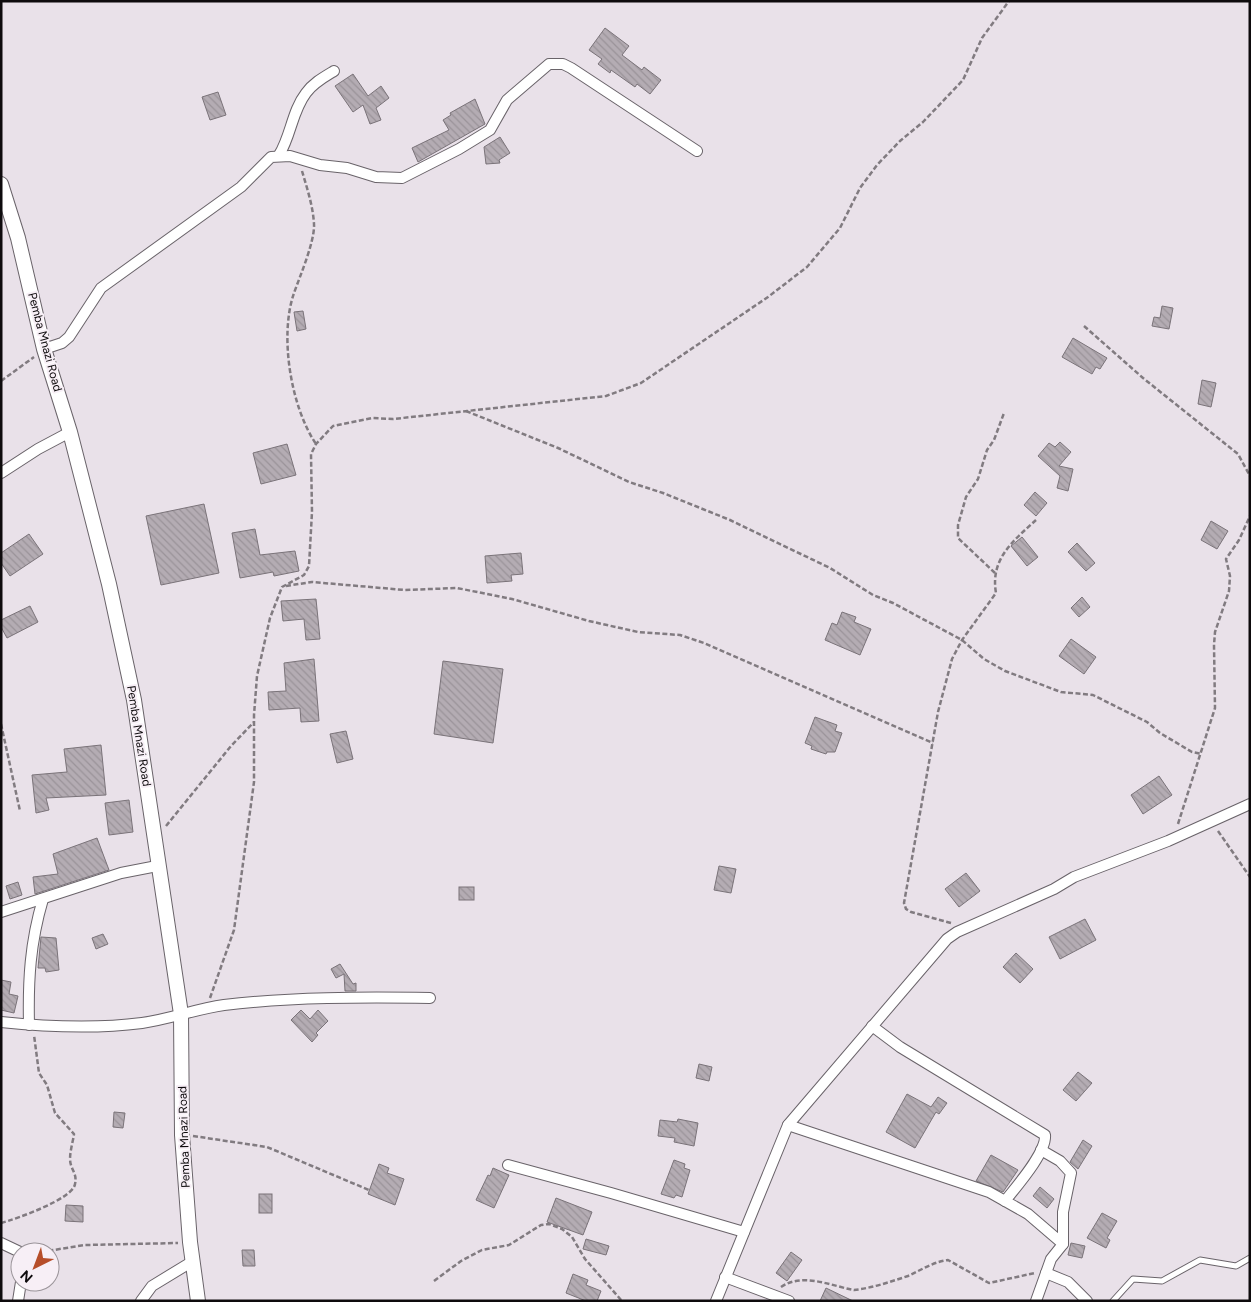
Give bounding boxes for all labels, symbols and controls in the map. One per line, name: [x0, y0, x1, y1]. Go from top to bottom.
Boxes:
street label: Pemba Mnazi Road: [25, 291, 65, 393]
street label: Pemba Mnazi Road: [124, 685, 154, 787]
street label: Pemba Mnazi Road: [175, 1086, 193, 1188]
north arrow: [10, 1242, 60, 1292]
text: N: [17, 1266, 36, 1286]

